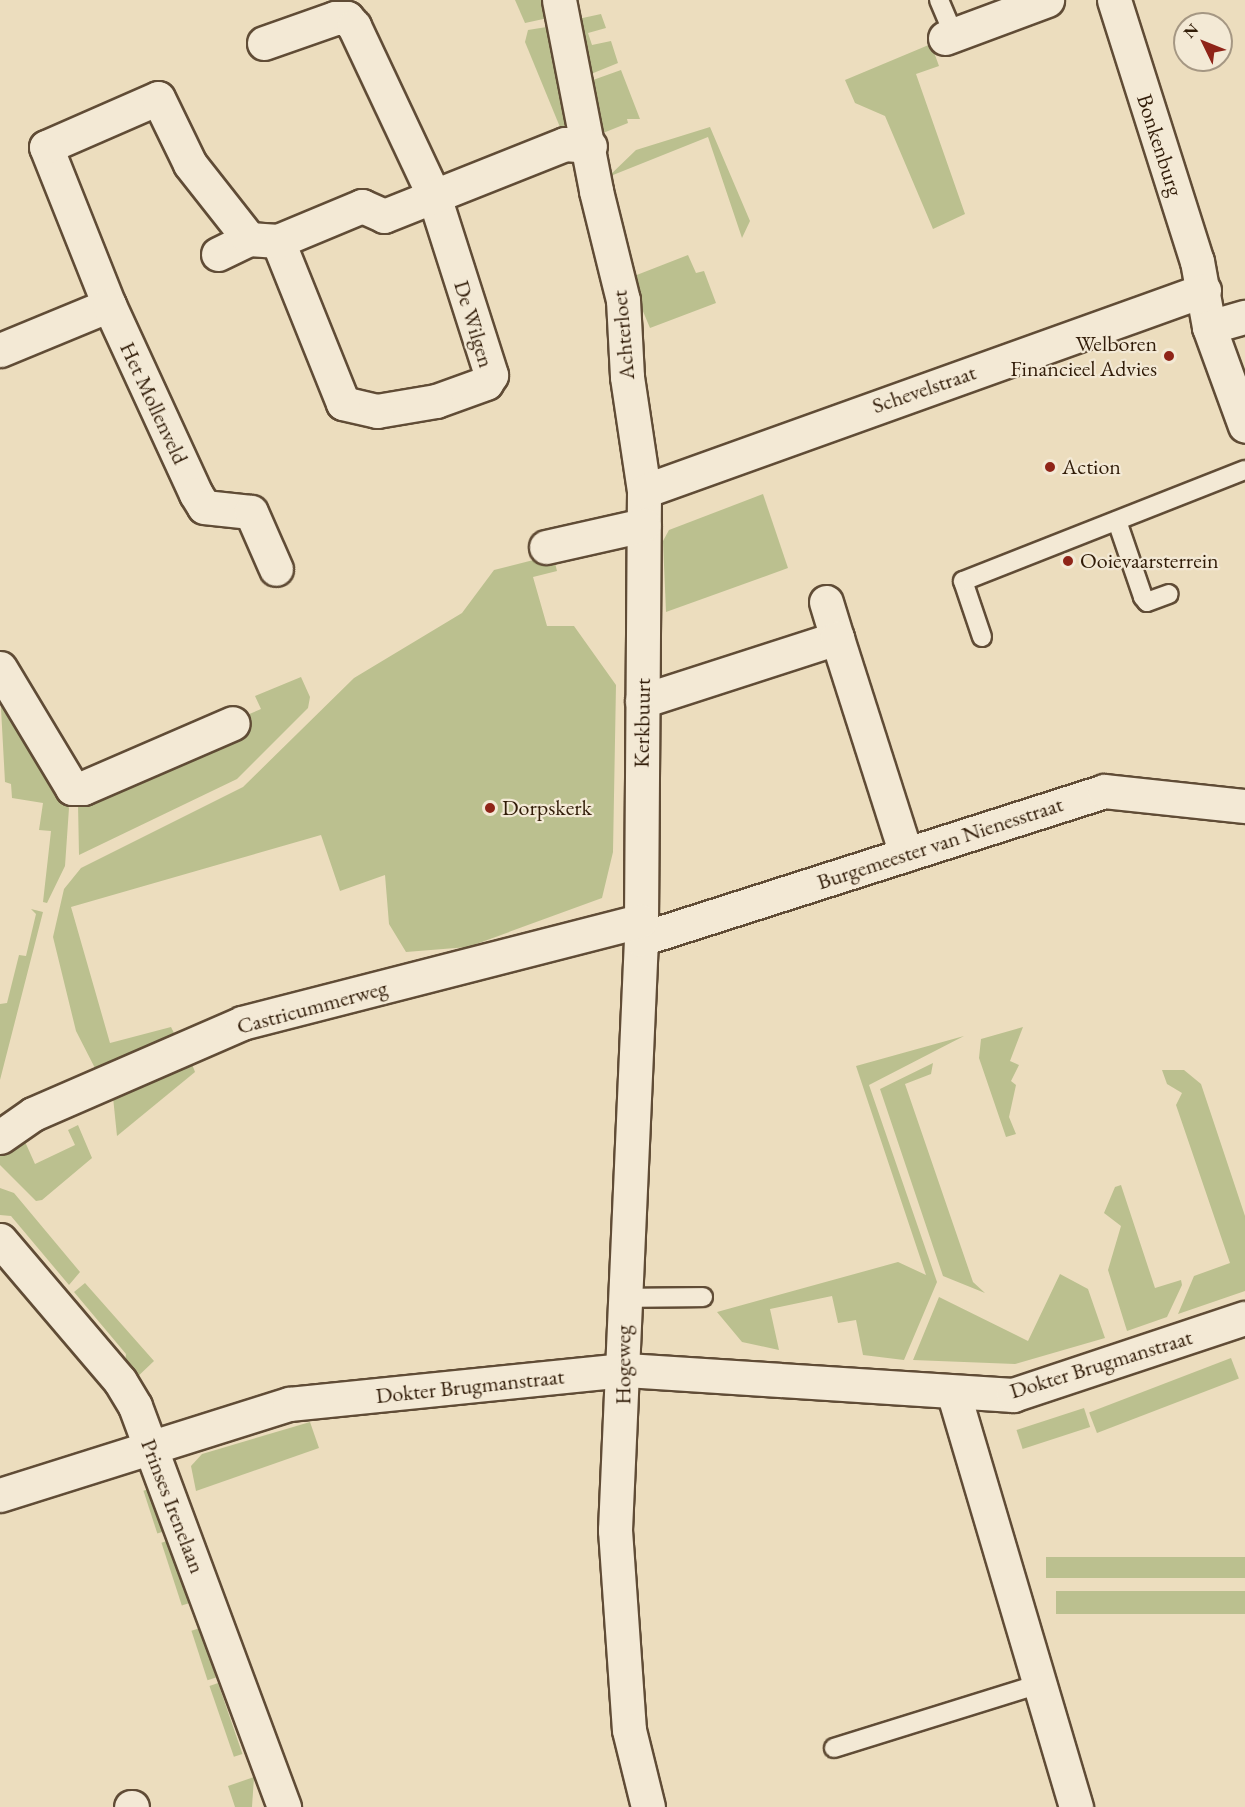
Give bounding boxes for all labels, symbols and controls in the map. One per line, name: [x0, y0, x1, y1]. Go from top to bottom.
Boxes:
north arrow: [1173, 12, 1233, 72]
text: N: [1179, 19, 1203, 43]
street label: Bonkenburg: [1131, 91, 1189, 199]
street label: De Wilgen: [448, 277, 500, 371]
street label: Achterloet: [606, 289, 640, 381]
place label: Welboren Financieel Advies: [1010, 330, 1157, 382]
street label: Het Mollenveld: [114, 338, 194, 468]
marker: Welboren Financieel Advies: [1162, 349, 1176, 363]
street label: Schevelstraat: [869, 359, 979, 419]
place label: Action: [1062, 454, 1121, 480]
marker: Action: [1043, 460, 1057, 474]
place label: Ooievaarsterrein: [1080, 548, 1219, 574]
marker: Ooievaarsterrein: [1061, 554, 1075, 568]
street label: Kerkbuurt: [628, 678, 656, 768]
street label: Burgemeester van Nienesstraat: [814, 791, 1066, 895]
place label: Dorpskerk: [502, 795, 592, 821]
marker: Dorpskerk: [483, 801, 497, 815]
street label: Castricummerweg: [234, 974, 390, 1040]
street label: Dokter Brugmanstraat: [1007, 1324, 1195, 1404]
street label: Hogeweg: [610, 1325, 636, 1405]
street label: Dokter Brugmanstraat: [374, 1363, 566, 1409]
street label: Prinses Irenelaan: [135, 1435, 211, 1577]

